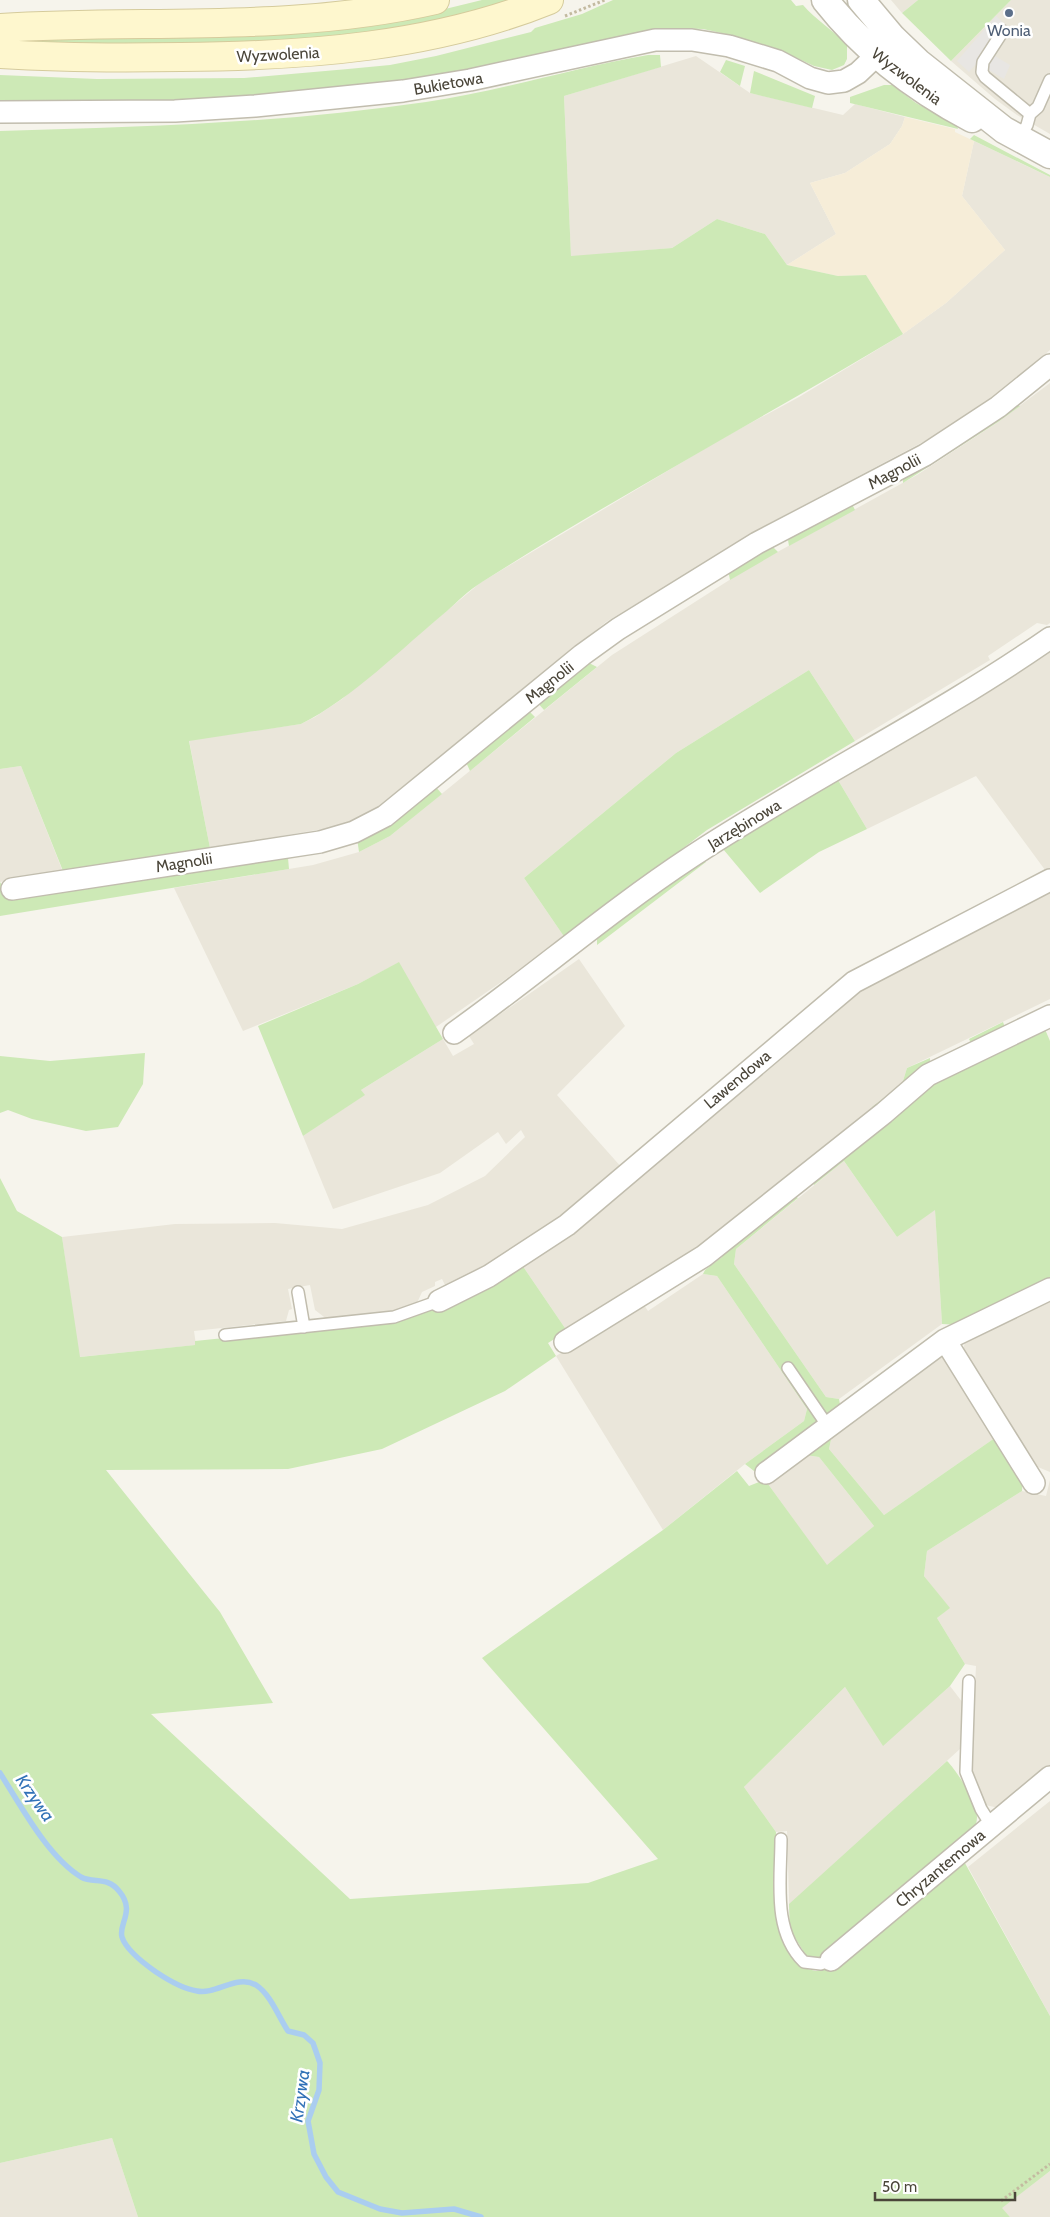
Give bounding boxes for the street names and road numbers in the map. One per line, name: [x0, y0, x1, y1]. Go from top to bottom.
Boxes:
street label: Wyzwolenia: [236, 43, 320, 66]
street label: Wyzwolenia: [868, 44, 946, 109]
street label: Bukietowa: [412, 68, 484, 99]
street label: Magnolii: [865, 450, 924, 493]
street label: Magnolii: [521, 657, 577, 708]
street label: Jarzębinowa: [704, 795, 784, 854]
street label: Magnolii: [155, 849, 214, 876]
street label: Lawendowa: [700, 1046, 775, 1113]
street label: Chryzantemowa: [892, 1825, 989, 1911]

